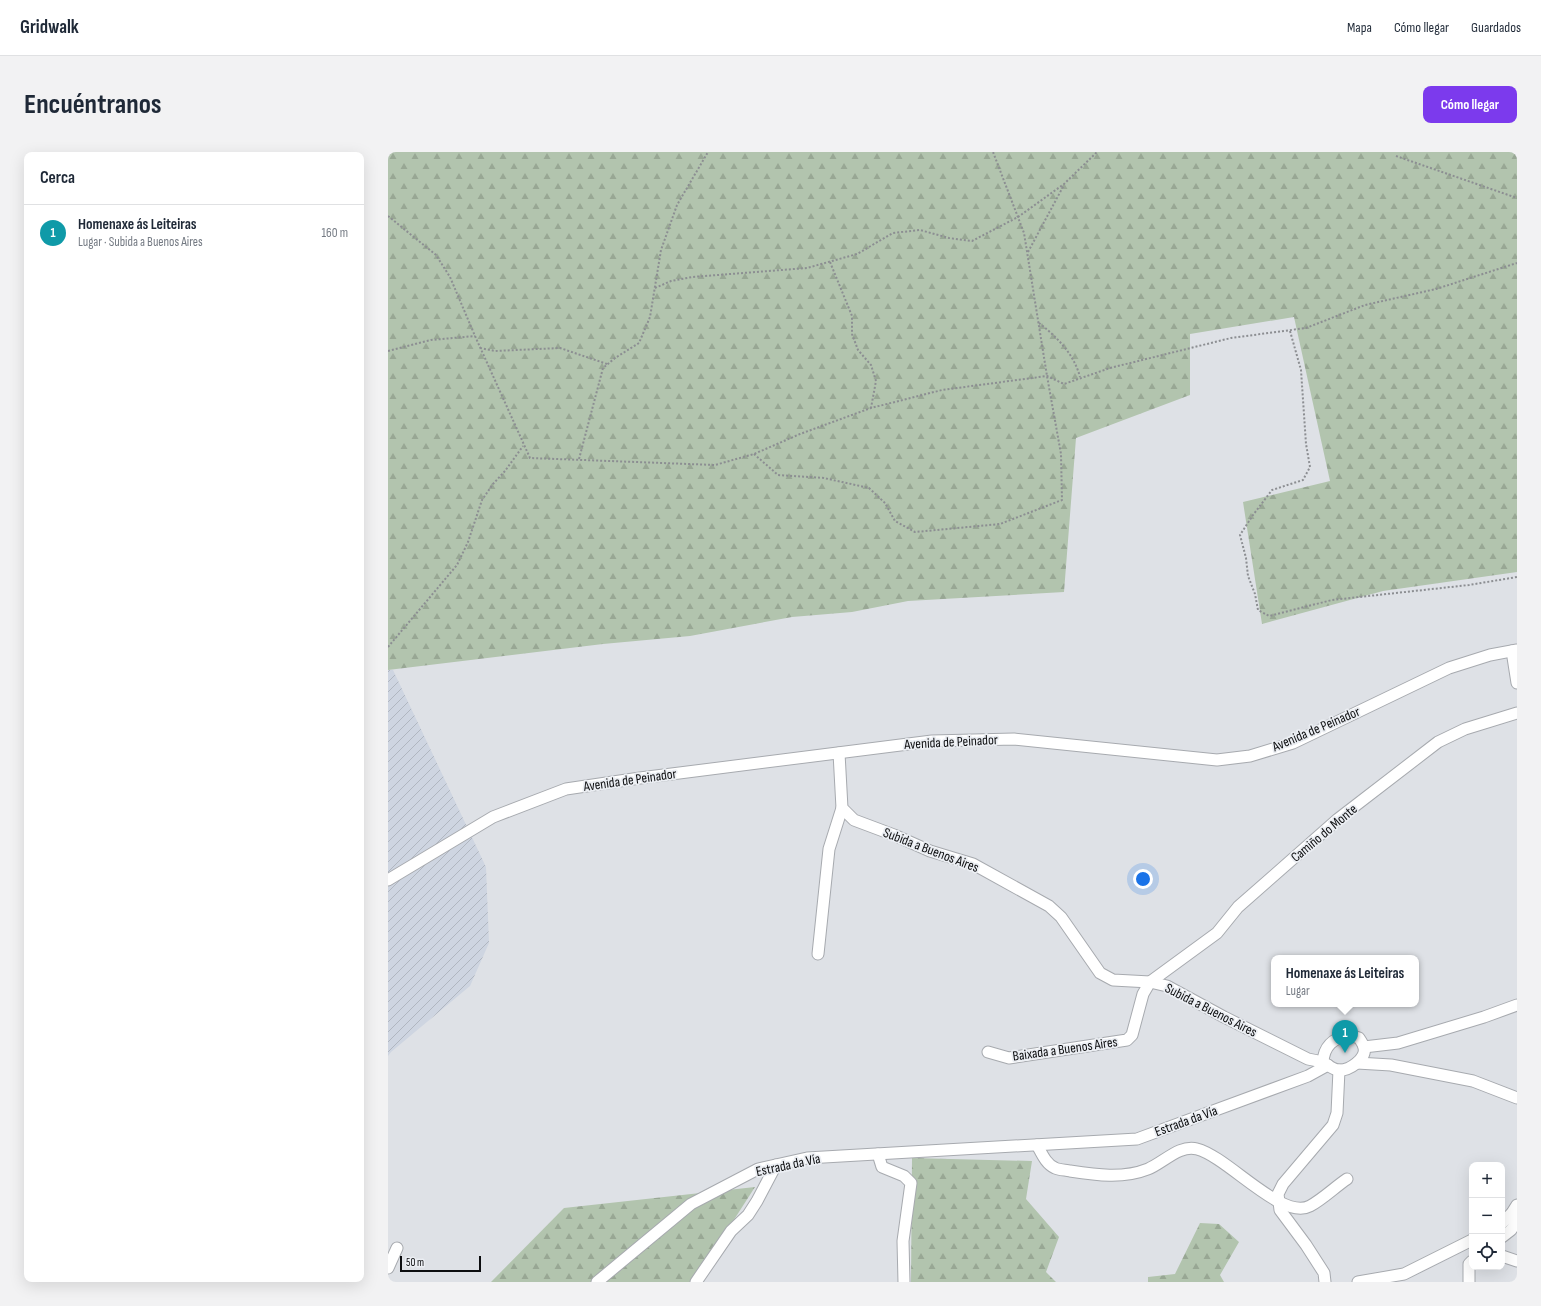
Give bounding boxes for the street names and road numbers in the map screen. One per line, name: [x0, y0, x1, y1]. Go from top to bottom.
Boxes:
street label: Avenida de Peinador: [1269, 703, 1362, 756]
street label: Avenida de Peinador: [903, 731, 998, 753]
street label: Avenida de Peinador: [581, 765, 678, 795]
street label: Camiño do Monte: [1287, 800, 1361, 866]
street label: Subida a Buenos Aires: [881, 824, 981, 876]
street label: Subida a Buenos Aires: [1162, 979, 1260, 1041]
street label: Baixada a Buenos Aires: [1012, 1033, 1118, 1065]
street label: Estrada da Vía: [1152, 1102, 1220, 1140]
street label: Estrada da Vía: [754, 1150, 822, 1180]

